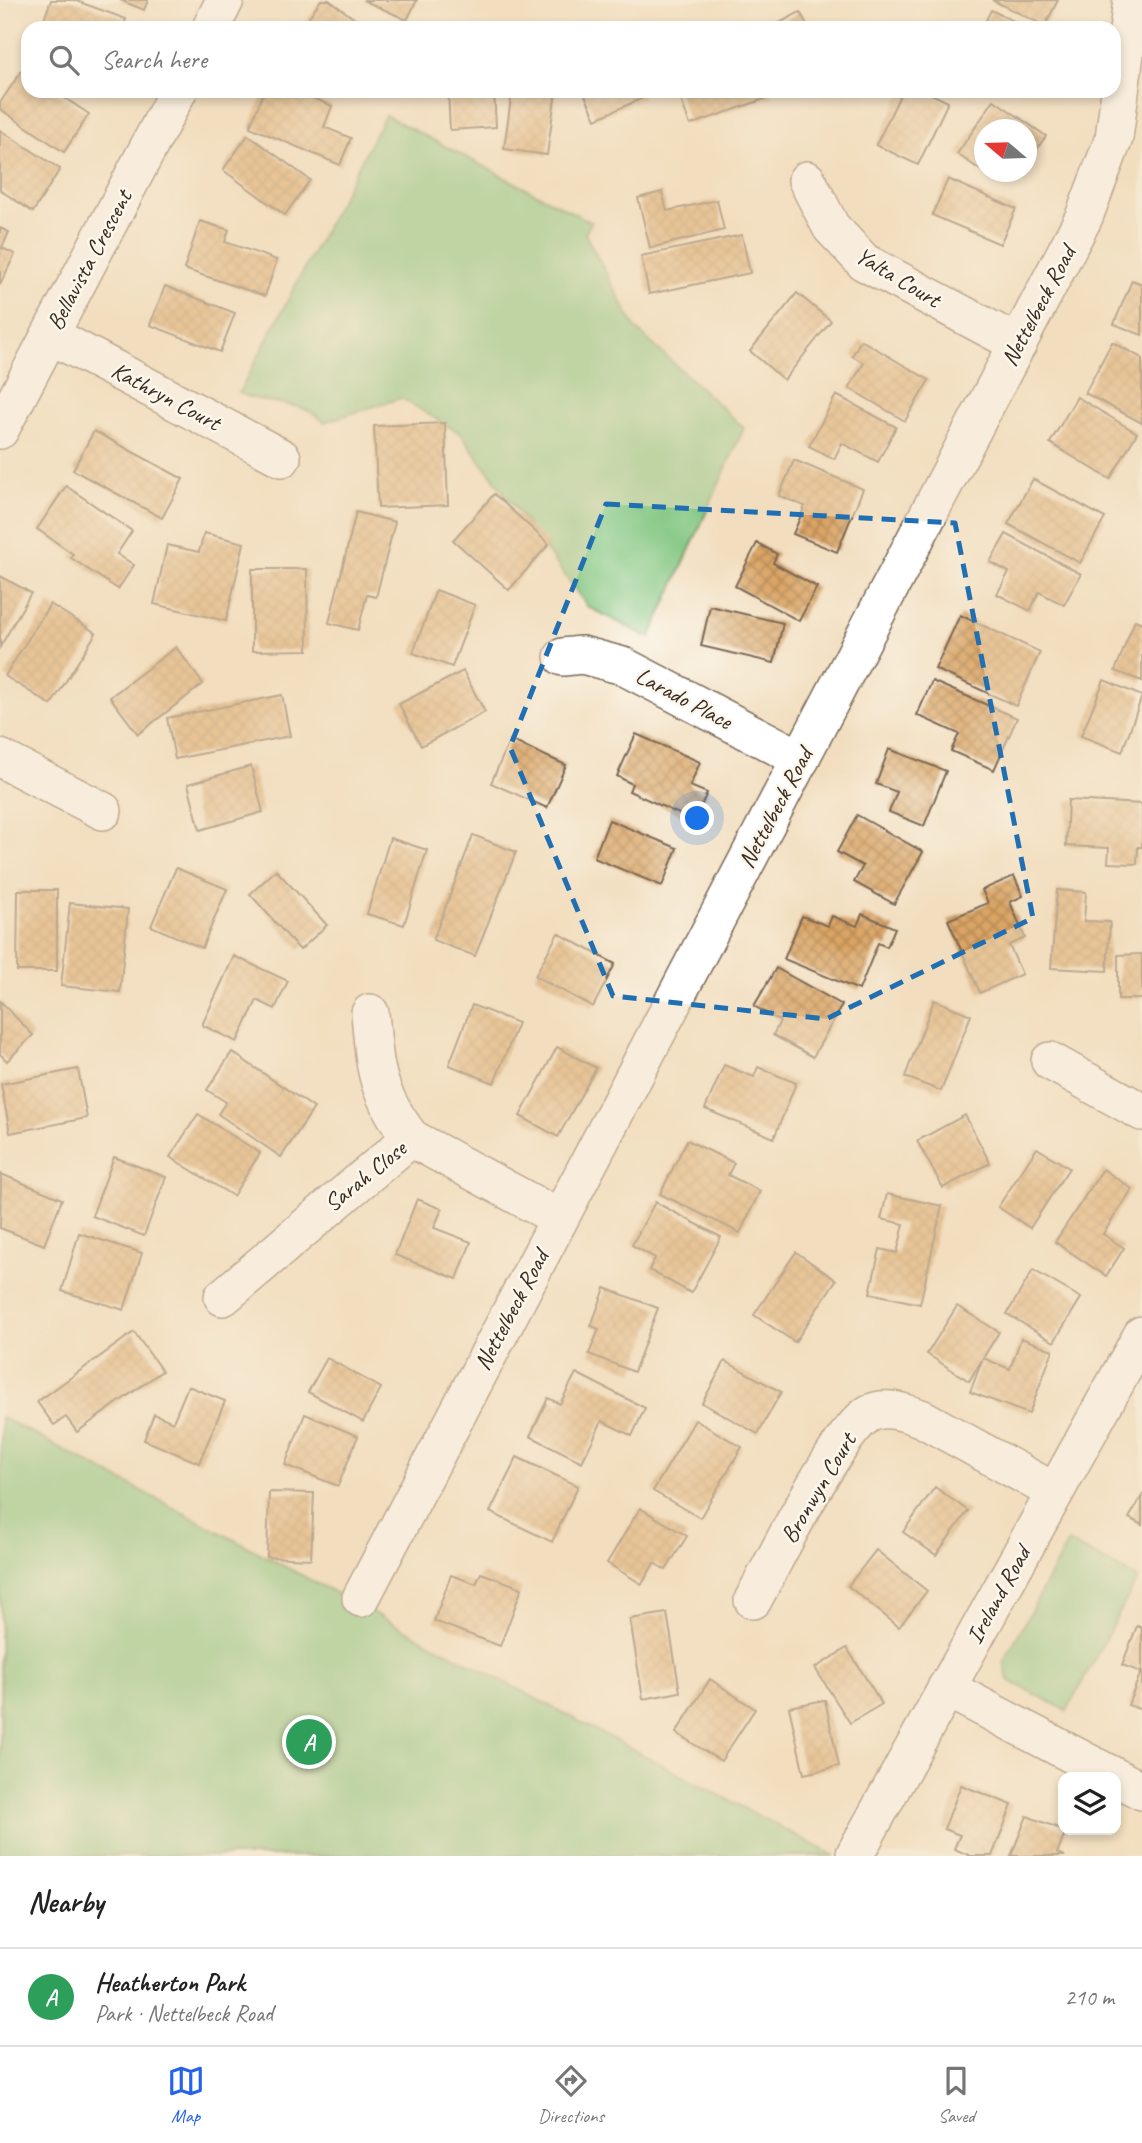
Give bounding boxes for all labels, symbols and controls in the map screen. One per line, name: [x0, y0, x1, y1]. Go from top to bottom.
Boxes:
search box: [21, 21, 1121, 98]
icon: search: [45, 41, 83, 79]
text: Search here: [101, 43, 207, 76]
north arrow: [974, 119, 1037, 182]
street label: Bellavista Crescent: [40, 183, 139, 335]
street label: Nettelbeck Road: [994, 238, 1084, 371]
street label: Yalta Court: [850, 240, 948, 315]
street label: Kathryn Court: [106, 355, 227, 438]
street label: Larado Place: [631, 660, 739, 737]
street label: Nettelbeck Road: [731, 740, 821, 873]
your location: [680, 801, 714, 835]
street label: Sarah Close: [318, 1132, 414, 1218]
street label: Nettelbeck Road: [467, 1242, 557, 1375]
street label: Bronwyn Court: [774, 1426, 864, 1548]
street label: Ireland Road: [959, 1538, 1039, 1649]
pin: A: [286, 1716, 332, 1768]
map controls: [1058, 1772, 1121, 1835]
button: layers: [1058, 1772, 1121, 1835]
text: Nearby: [28, 1883, 104, 1921]
text: Heatherton Park: [95, 1966, 245, 1999]
text: A: [45, 1983, 57, 2012]
text: 210 m: [1065, 1983, 1114, 2012]
text: Park · Nettelbeck Road: [95, 1999, 273, 2028]
tab: Map: [167, 2062, 205, 2128]
tab: Directions: [538, 2062, 604, 2128]
tab: Saved: [937, 2062, 975, 2128]

